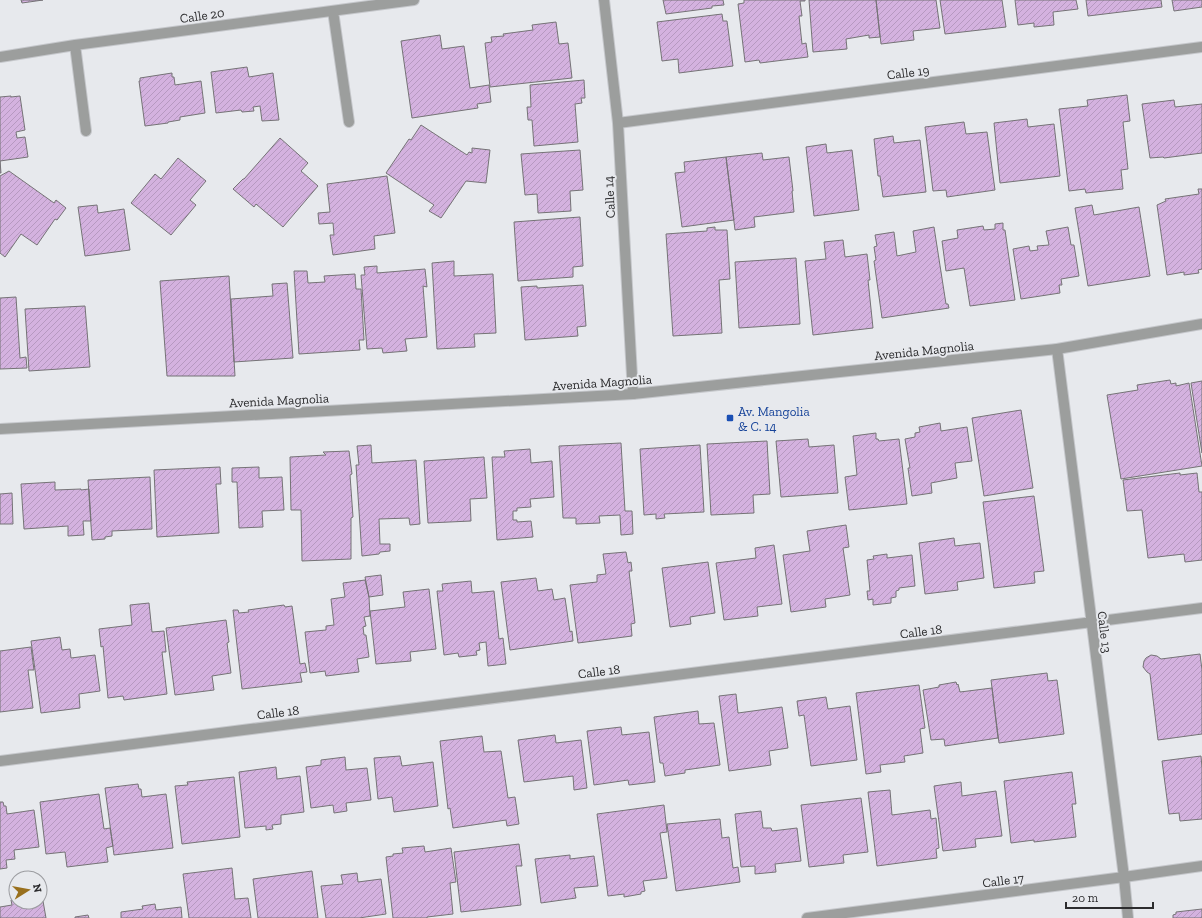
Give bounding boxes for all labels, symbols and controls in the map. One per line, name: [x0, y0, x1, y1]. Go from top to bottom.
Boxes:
street label: Calle 20: [179, 5, 225, 26]
street label: Calle 19: [886, 62, 930, 83]
street label: Calle 14: [601, 175, 618, 219]
street label: Avenida Magnolia: [874, 338, 975, 363]
street label: Avenida Magnolia: [552, 371, 653, 393]
street label: Avenida Magnolia: [229, 390, 330, 411]
place label: Av. Mangolia & C. 14: [738, 404, 810, 434]
marker: Av. Mangolia & C. 14: [725, 413, 735, 423]
street label: Calle 13: [1094, 610, 1115, 654]
street label: Calle 18: [899, 621, 943, 642]
street label: Calle 18: [577, 661, 621, 682]
street label: Calle 18: [256, 702, 300, 723]
north arrow: [8, 870, 48, 910]
street label: Calle 17: [982, 871, 1025, 890]
text: N: [30, 883, 45, 894]
scale bar: [1066, 884, 1153, 910]
text: 20 m: [1072, 891, 1099, 905]

